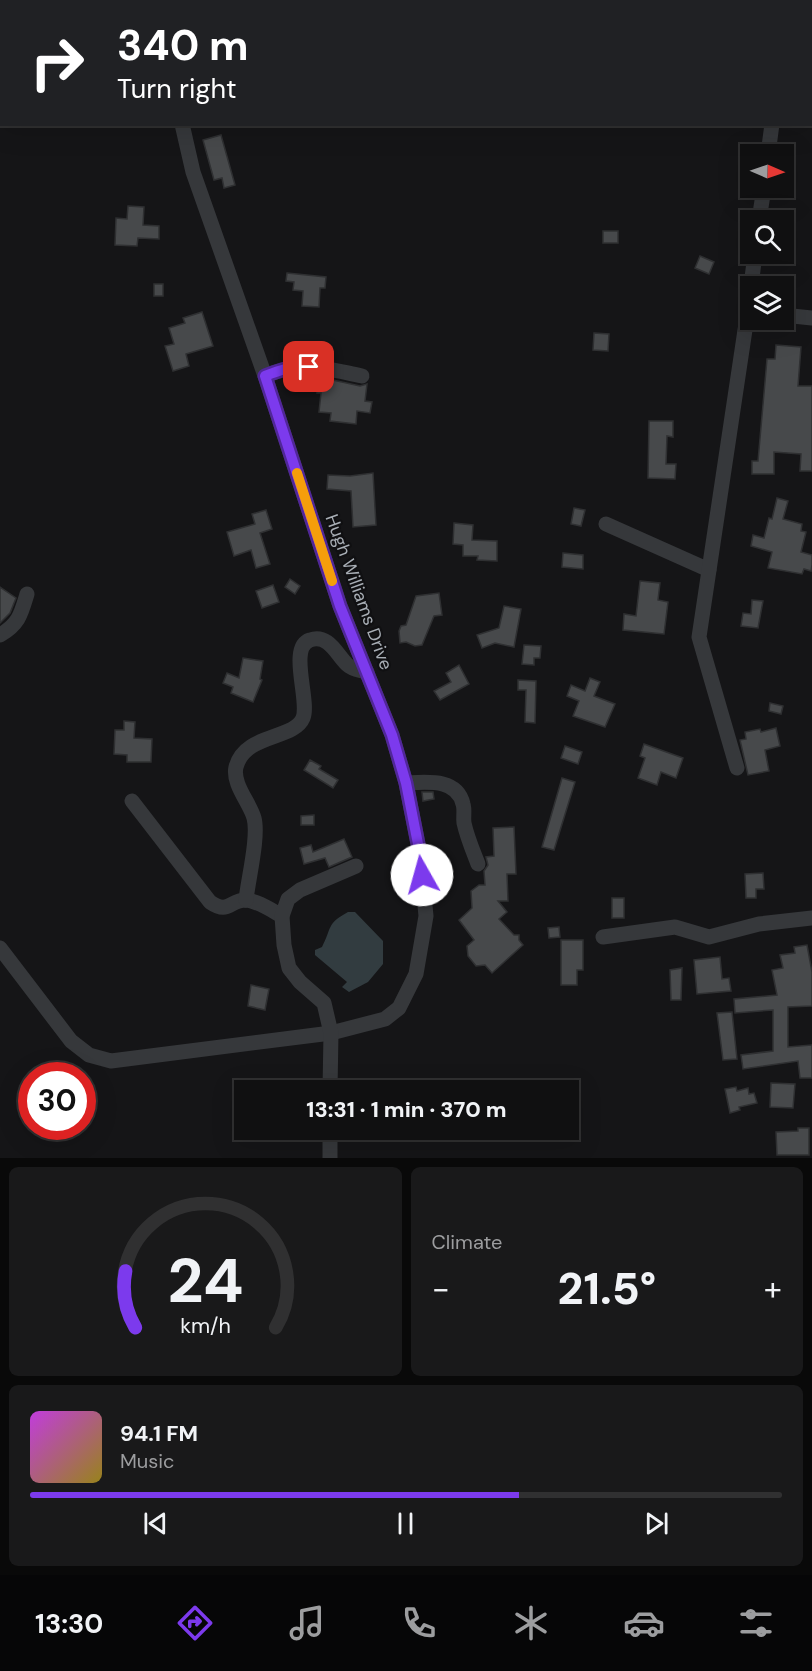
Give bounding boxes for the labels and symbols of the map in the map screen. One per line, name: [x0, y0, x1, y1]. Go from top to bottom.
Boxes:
north arrow: [740, 144, 794, 198]
pin: [283, 341, 334, 392]
street label: Hugh Williams Drive: [320, 511, 398, 673]
position arrow: [390, 843, 454, 907]
speed limit sign: 30: [18, 1062, 96, 1140]

